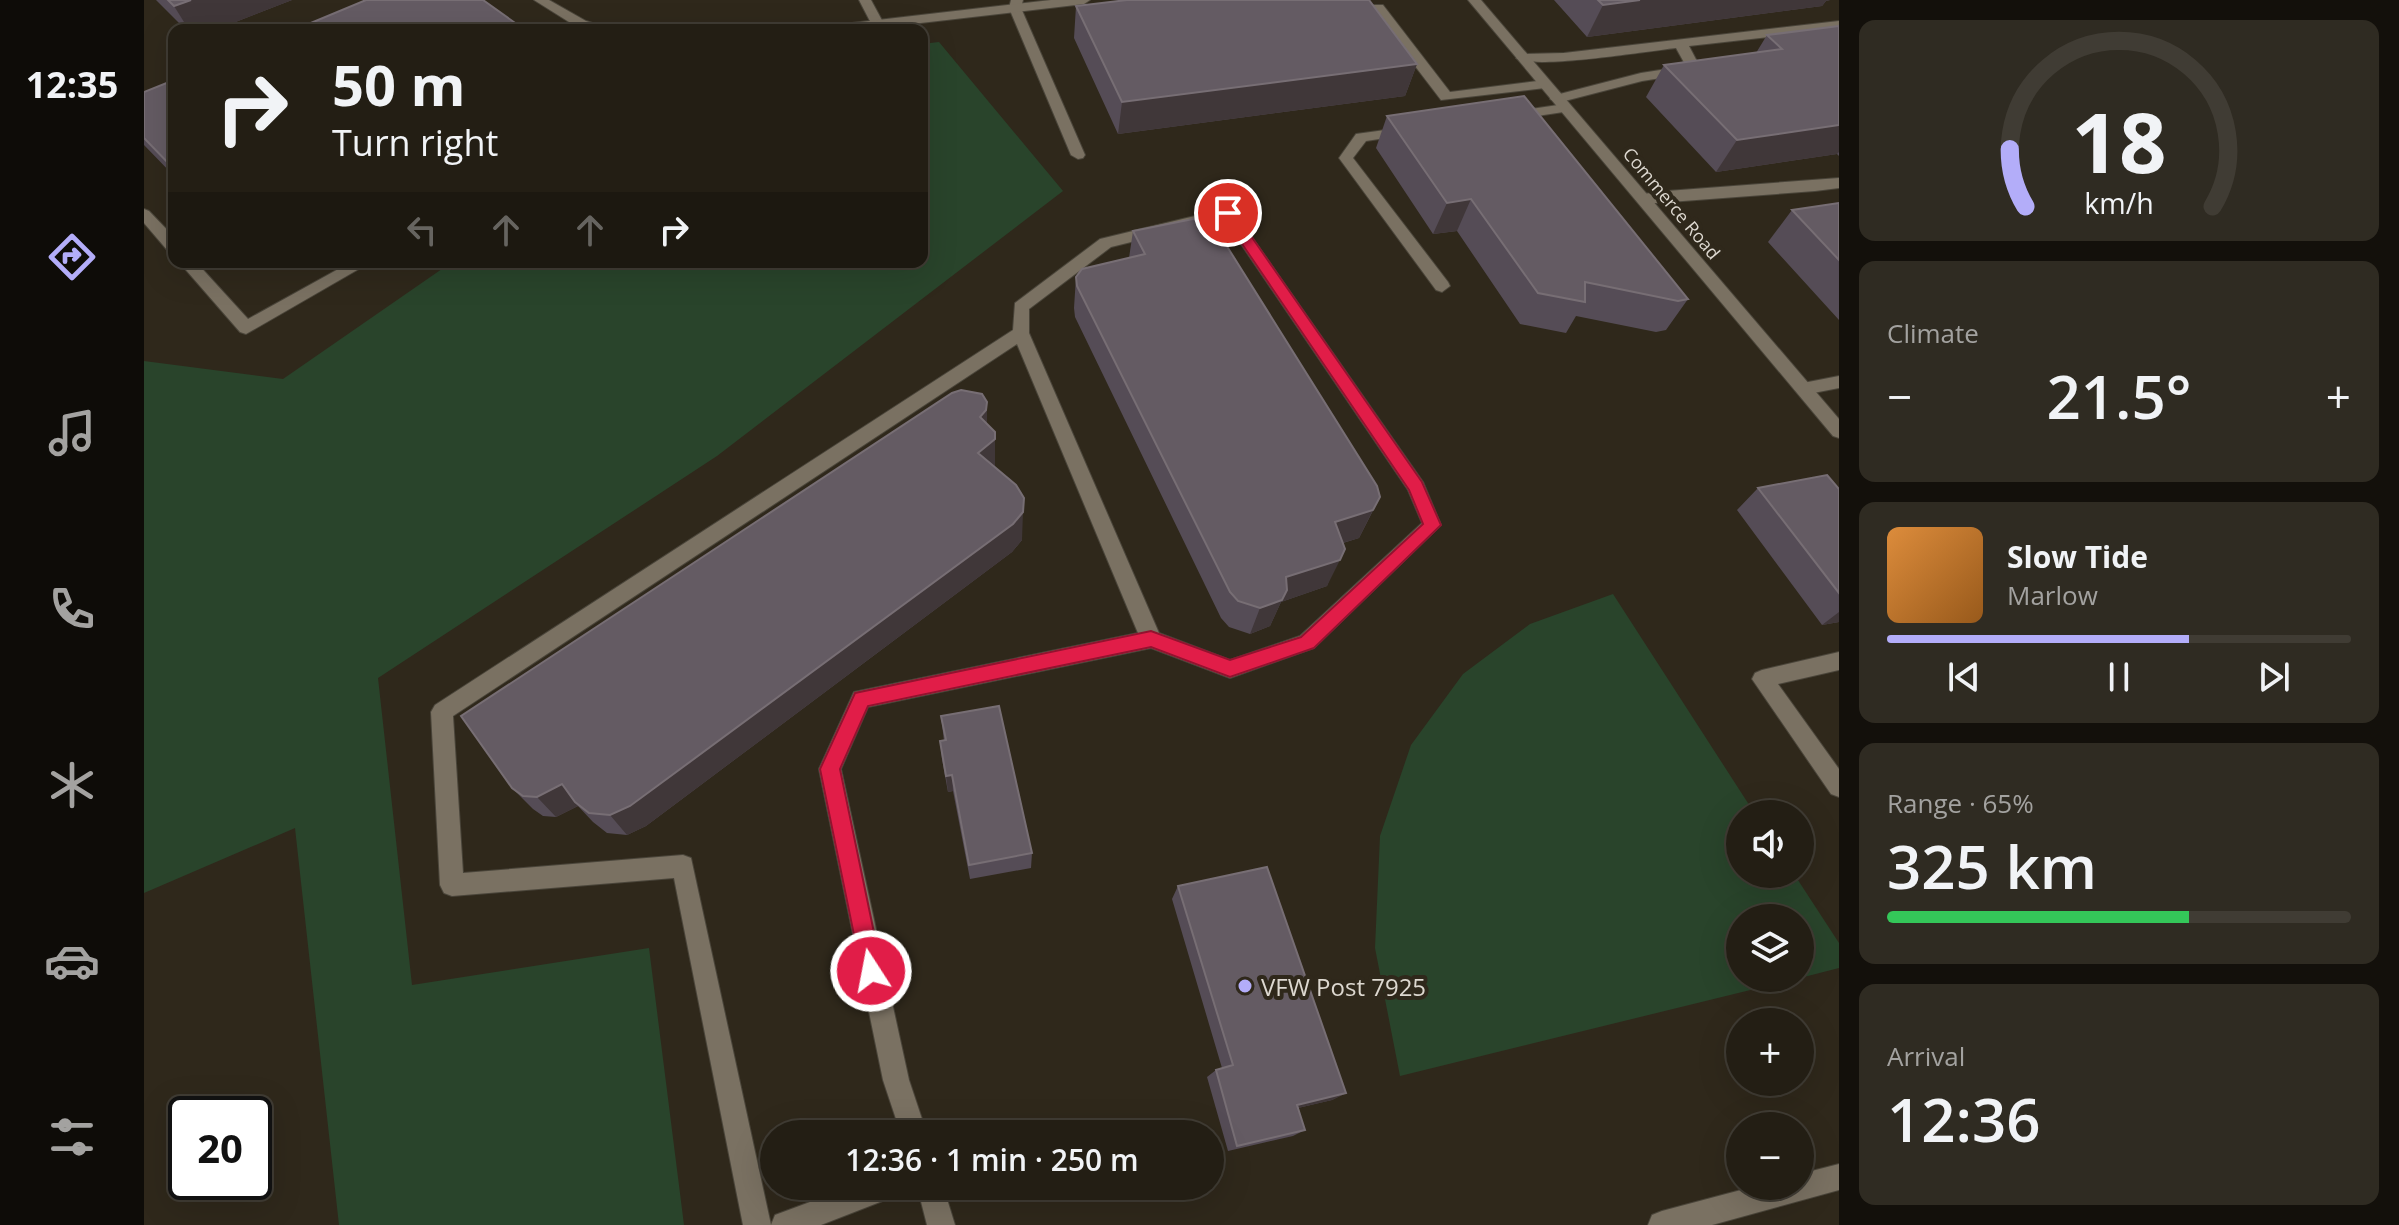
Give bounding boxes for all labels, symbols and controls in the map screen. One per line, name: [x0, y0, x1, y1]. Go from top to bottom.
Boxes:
text: 50 m: [332, 46, 466, 122]
icon: right: [200, 56, 304, 160]
text: 12:35: [26, 60, 118, 109]
text: 18: [2071, 83, 2167, 196]
text: Turn right: [332, 118, 498, 167]
street label: Commerce Road: [1618, 142, 1726, 264]
pin: [1194, 179, 1262, 247]
text: km/h: [2084, 183, 2154, 222]
icon: arrive: [1206, 191, 1250, 235]
icon: left: [400, 208, 444, 252]
icon: ahead: [484, 208, 528, 252]
icon: ahead: [568, 208, 612, 252]
icon: right: [652, 208, 696, 252]
icon: directions: [44, 229, 100, 285]
text: Climate: [1887, 315, 1979, 351]
text: 21.5°: [2046, 355, 2192, 437]
text: −: [1887, 366, 1912, 426]
text: +: [2326, 366, 2351, 426]
icon: music: [44, 405, 100, 461]
text: Slow Tide: [2007, 536, 2148, 577]
text: Marlow: [2007, 577, 2098, 613]
icon: phone: [44, 581, 100, 637]
icon: previous: [1942, 655, 1986, 699]
icon: pause: [2097, 655, 2141, 699]
icon: next: [2252, 655, 2296, 699]
icon: climate: [44, 757, 100, 813]
text: Range · 65%: [1887, 785, 2034, 821]
map controls: [1726, 800, 1814, 1200]
button: sound: [1726, 800, 1814, 888]
text: 325 km: [1887, 825, 2097, 907]
button: layers: [1726, 904, 1814, 992]
position arrow: [829, 929, 913, 1013]
icon: car: [44, 933, 100, 989]
place label: VFW Post 7925: [1261, 970, 1426, 1003]
marker: VFW Post 7925: [1236, 977, 1254, 995]
button: +: [1726, 1008, 1814, 1096]
text: Arrival: [1887, 1038, 1965, 1074]
text: 12:36: [1887, 1078, 2041, 1160]
speed limit sign: 20: [168, 1096, 272, 1200]
icon: filters: [44, 1109, 100, 1165]
button: −: [1726, 1112, 1814, 1200]
text: 12:36 · 1 min · 250 m: [845, 1139, 1139, 1180]

